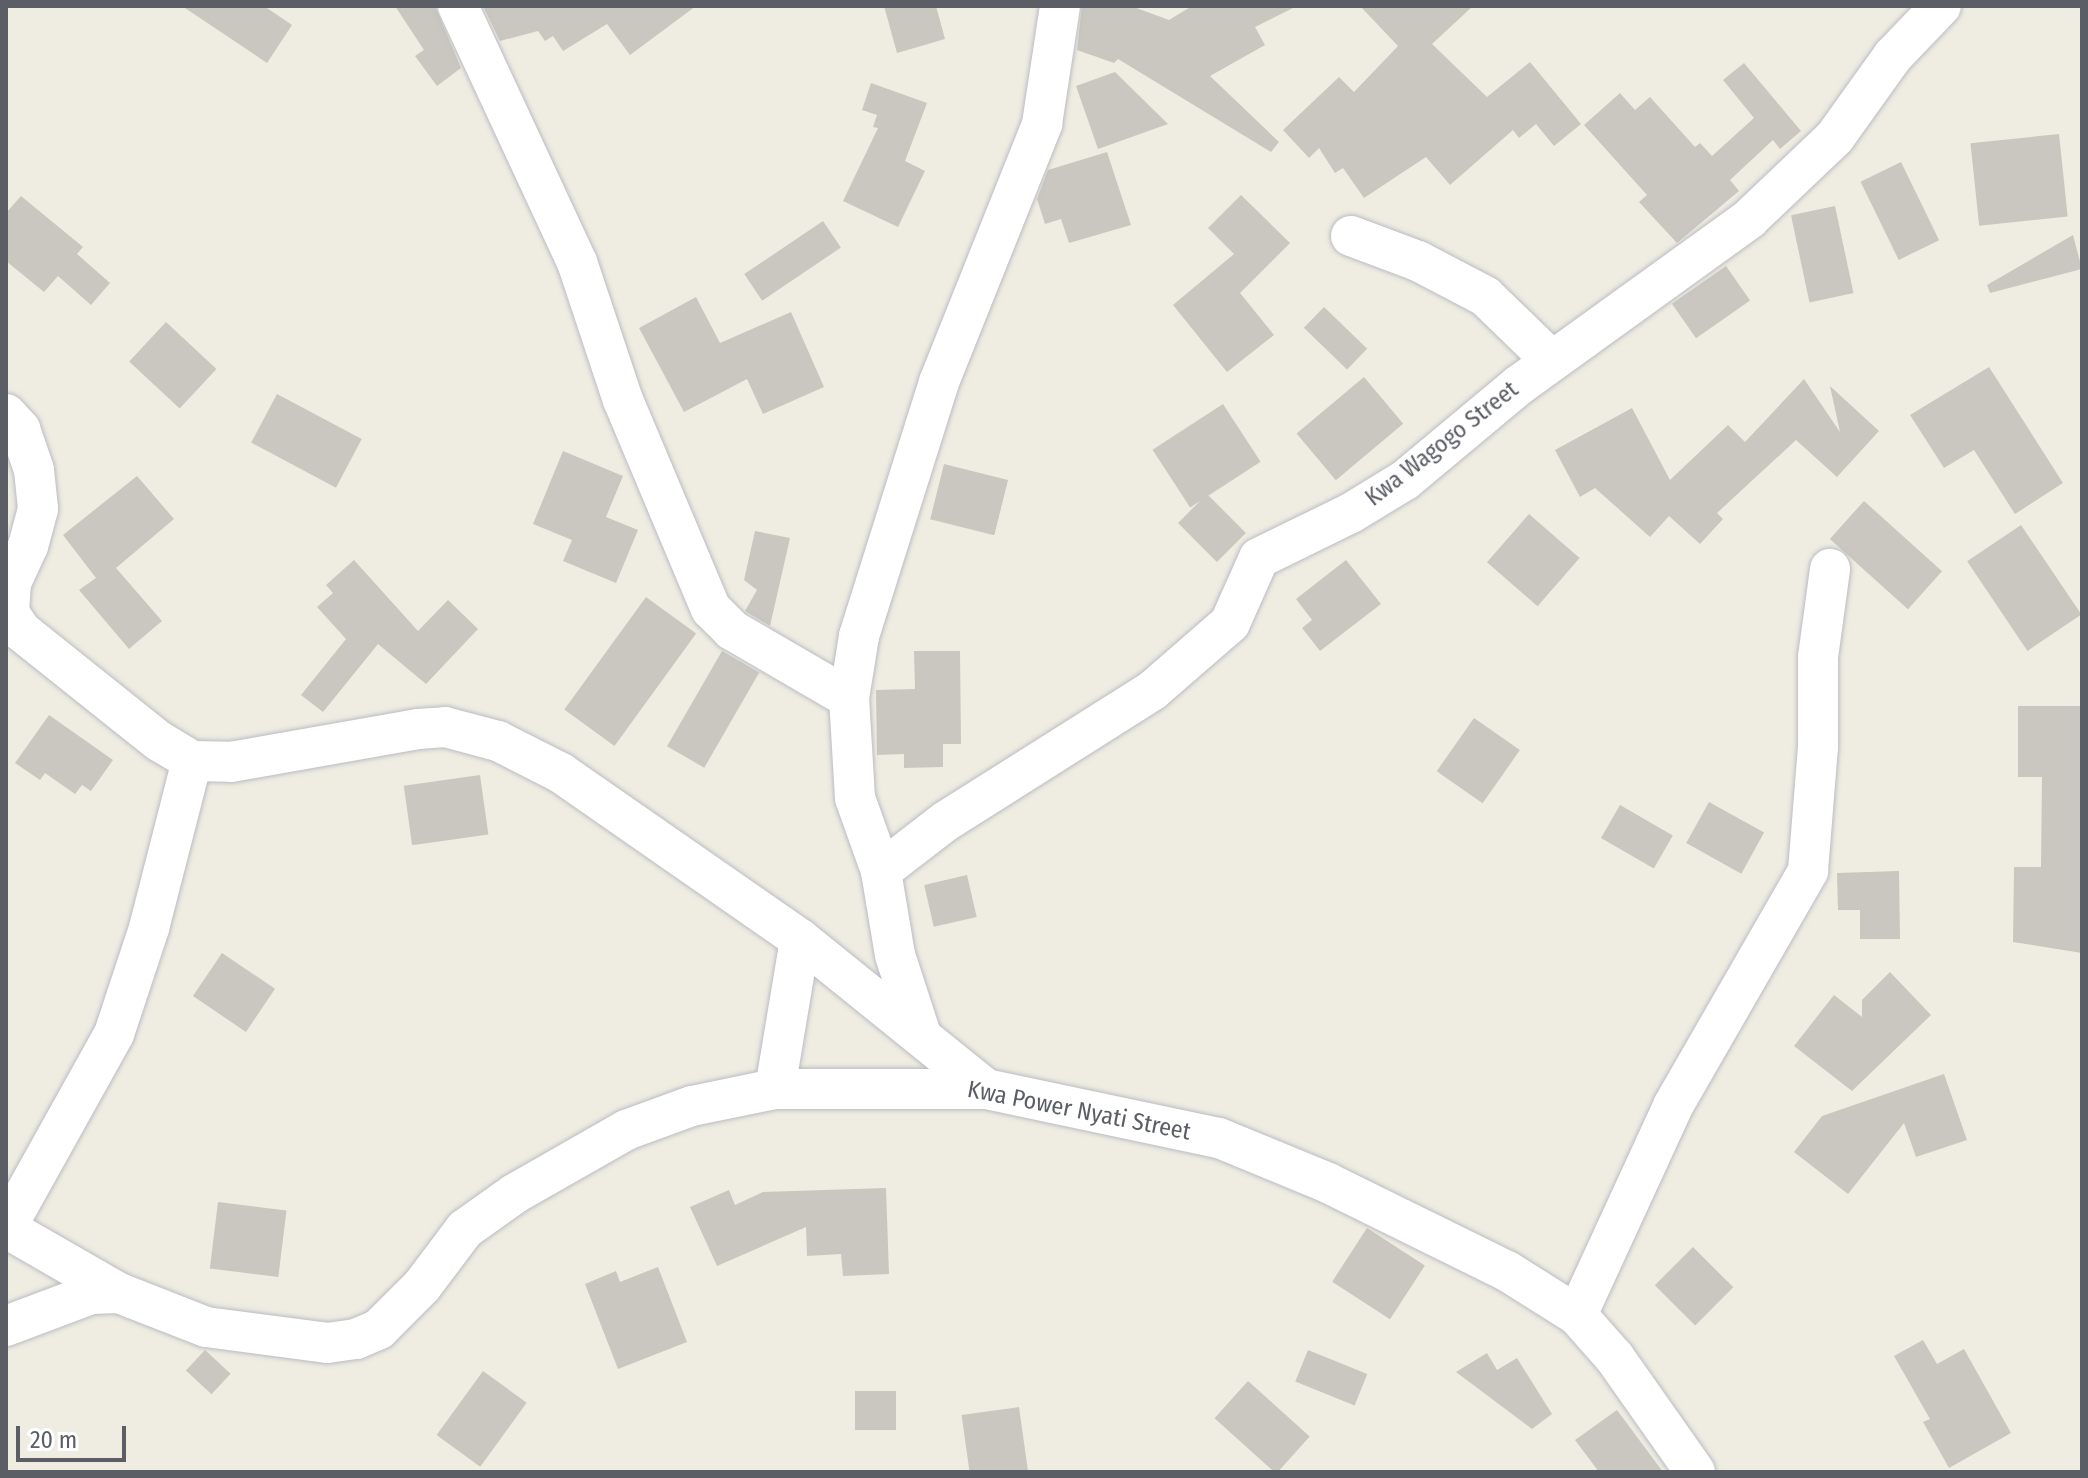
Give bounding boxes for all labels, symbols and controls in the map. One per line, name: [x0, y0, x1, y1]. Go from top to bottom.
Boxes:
street label: Kwa Wagogo Street: [1360, 375, 1524, 513]
street label: Kwa Power Nyati Street: [965, 1075, 1193, 1147]
scale bar: [20, 1410, 130, 1460]
text: 20 m: [30, 1426, 77, 1454]

